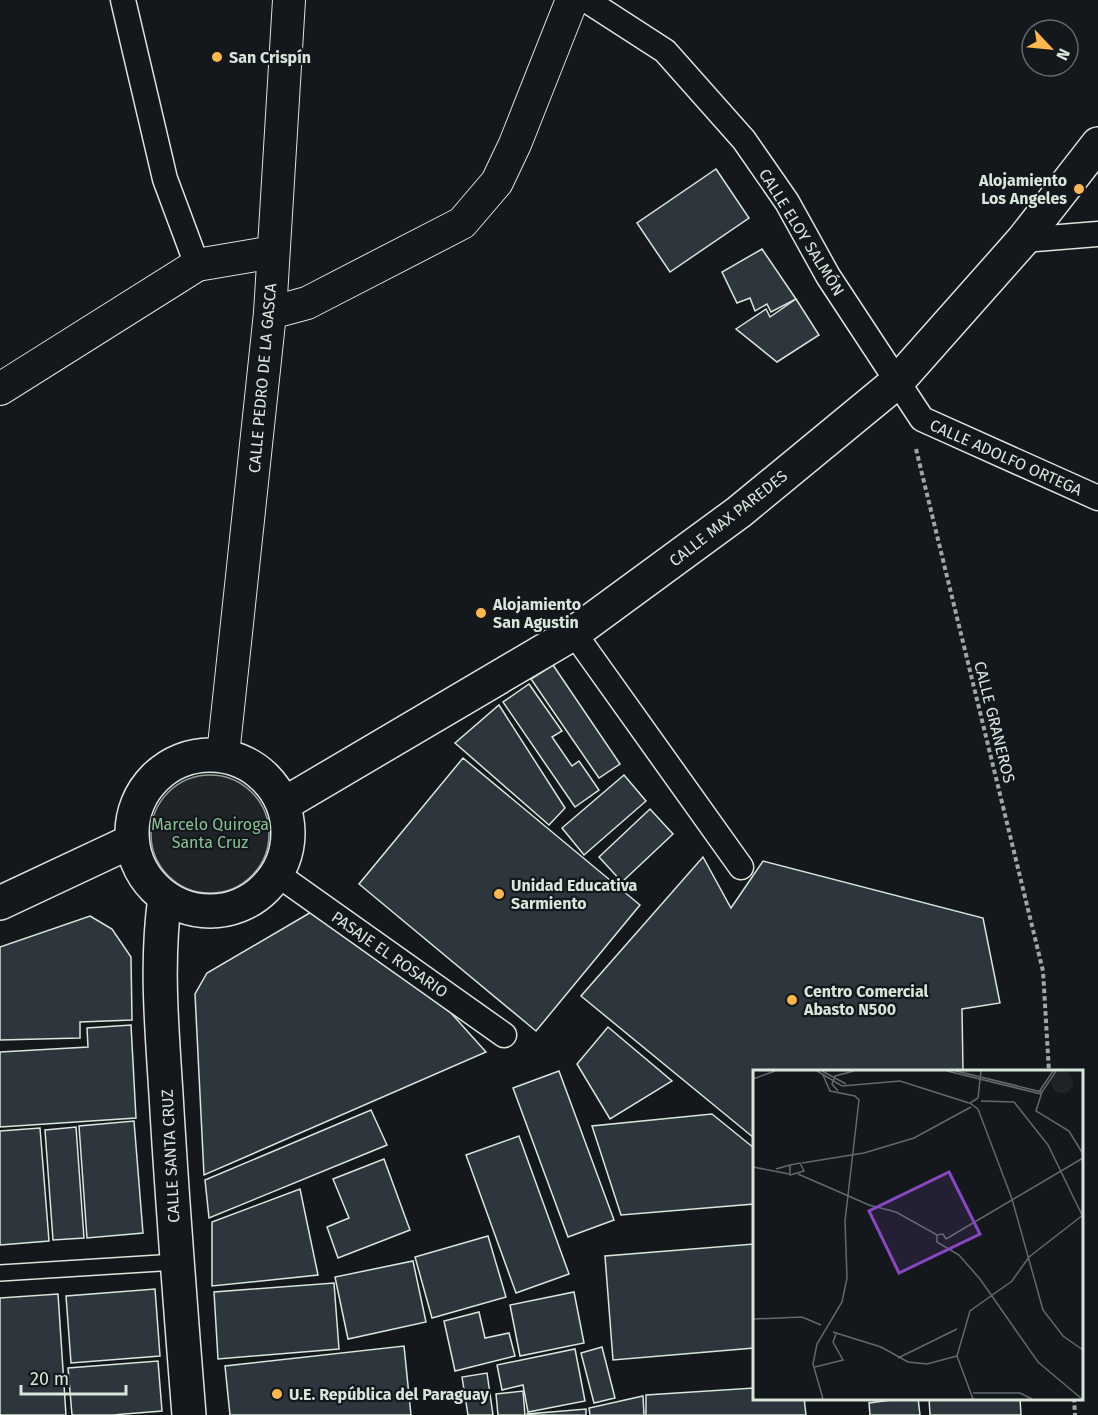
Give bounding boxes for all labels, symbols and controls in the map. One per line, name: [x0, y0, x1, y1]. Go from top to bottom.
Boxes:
north arrow: [1020, 18, 1080, 78]
text: N: [1052, 45, 1074, 63]
place label: San Crispín: [229, 48, 311, 67]
marker: San Crispín: [210, 50, 224, 64]
street label: CALLE ELOY SALMÓN: [755, 165, 849, 299]
place label: Alojamiento Los Angeles: [978, 171, 1067, 208]
marker: Alojamiento Los Angeles: [1072, 182, 1086, 196]
street label: CALLE PEDRO DE LA GASCA: [245, 282, 280, 474]
street label: CALLE ADOLFO ORTEGA: [927, 415, 1086, 500]
street label: CALLE MAX PAREDES: [666, 466, 791, 570]
place label: Alojamiento San Agustin: [492, 595, 581, 632]
marker: Alojamiento San Agustin: [474, 606, 488, 620]
street label: CALLE GRANEROS: [970, 659, 1019, 785]
park label: Marcelo Quiroga Santa Cruz: [151, 815, 269, 852]
place label: Unidad Educativa Sarmiento: [511, 876, 638, 913]
marker: Unidad Educativa Sarmiento: [492, 887, 506, 901]
street label: PASAJE EL ROSARIO: [328, 907, 452, 1002]
place label: Centro Comercial Abasto N500: [803, 982, 928, 1019]
marker: Centro Comercial Abasto N500: [785, 993, 799, 1007]
inset map: [753, 1070, 1083, 1400]
street label: CALLE SANTA CRUZ: [158, 1089, 183, 1223]
scale bar: [21, 1358, 126, 1396]
text: 20 m: [30, 1368, 69, 1390]
place label: U.E. República del Paraguay: [289, 1385, 490, 1404]
marker: U.E. República del Paraguay: [270, 1387, 284, 1401]

